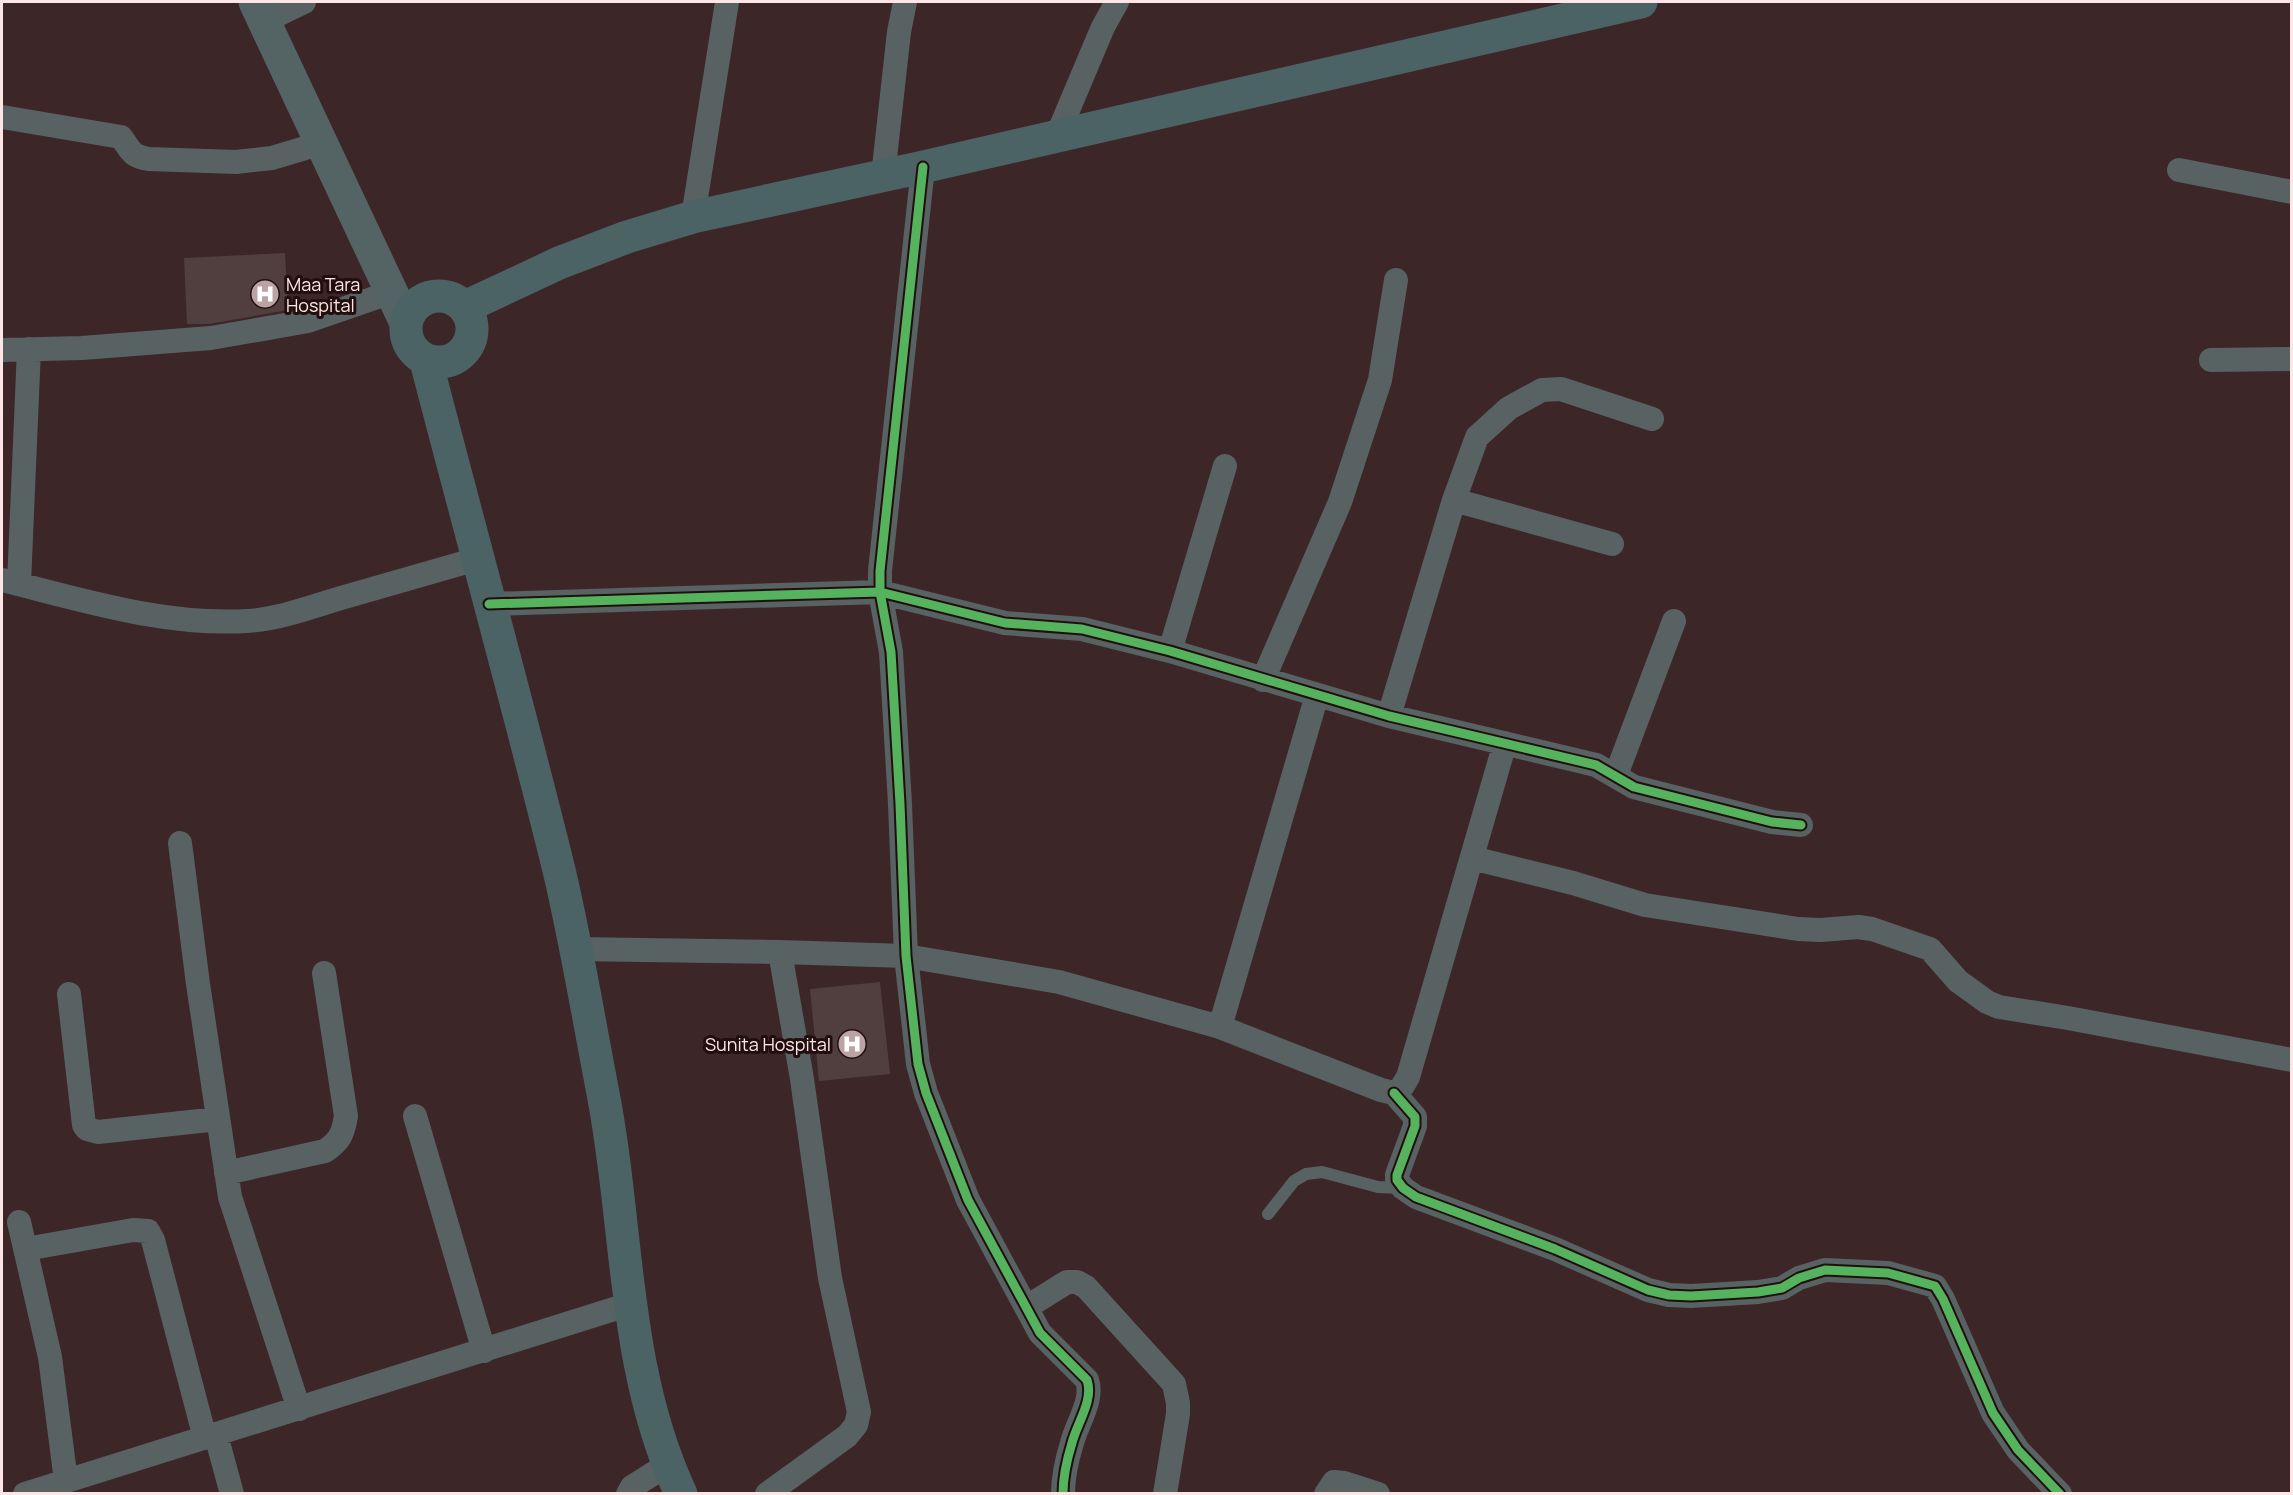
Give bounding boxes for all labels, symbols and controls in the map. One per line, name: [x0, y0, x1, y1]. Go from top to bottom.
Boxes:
place label: Maa Tara Hospital: [286, 272, 360, 317]
hospital icon: Maa Tara Hospital: [249, 278, 281, 310]
hospital icon: Sunita Hospital: [836, 1028, 868, 1060]
place label: Sunita Hospital: [705, 1032, 831, 1056]

